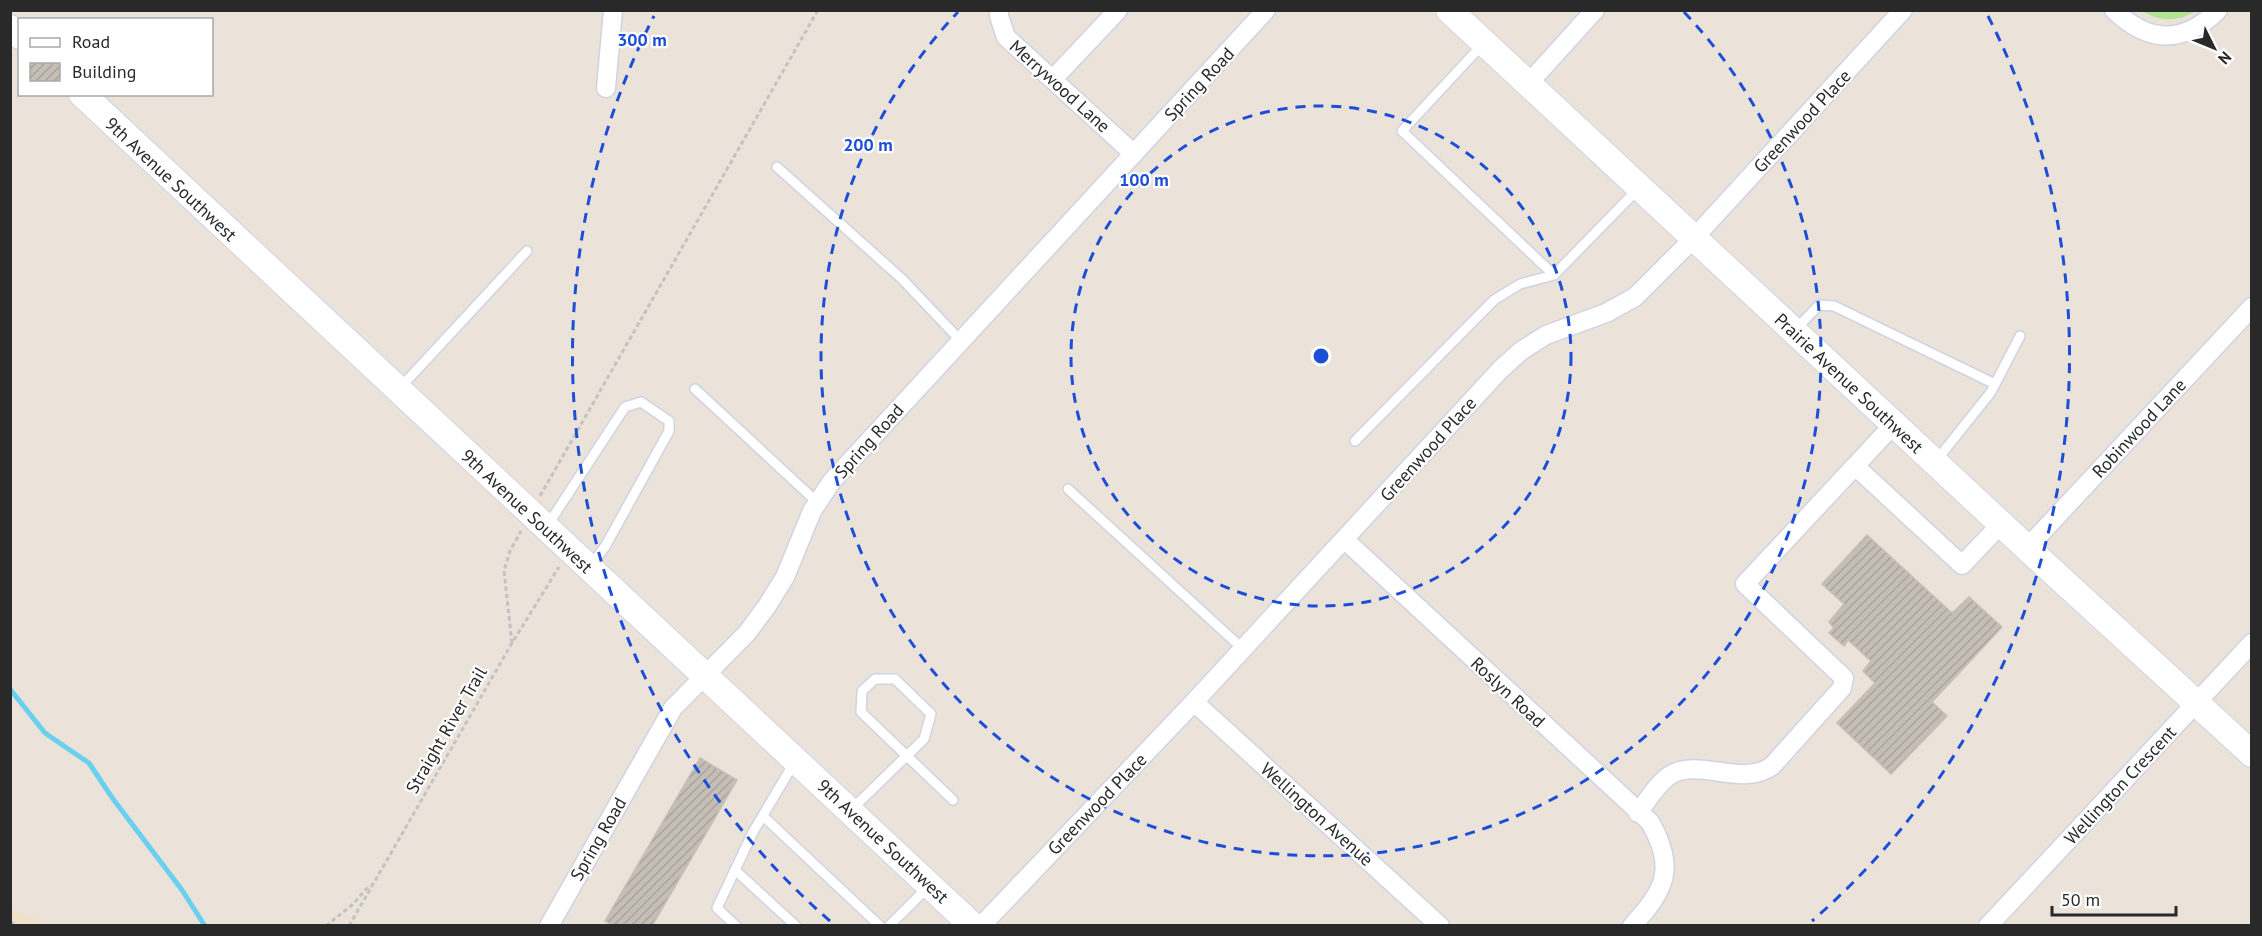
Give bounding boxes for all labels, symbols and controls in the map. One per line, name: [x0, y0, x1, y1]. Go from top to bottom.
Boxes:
legend: [18, 18, 213, 96]
north arrow: [2184, 18, 2244, 78]
text: 300 m: [617, 28, 667, 51]
text: Road: [72, 30, 110, 53]
street label: Merrywood Lane: [1005, 35, 1115, 137]
street label: Spring Road: [1159, 42, 1239, 126]
text: N: [2214, 48, 2236, 69]
text: Building: [72, 60, 136, 83]
street label: Greenwood Place: [1748, 65, 1856, 177]
street label: 9th Avenue Southwest: [100, 112, 242, 246]
text: 200 m: [843, 133, 893, 156]
text: 100 m: [1119, 168, 1169, 191]
street label: Prairie Avenue Southwest: [1770, 308, 1928, 458]
centre of rings: [1311, 346, 1331, 366]
street label: Robinwood Lane: [2087, 374, 2191, 482]
street label: Greenwood Place: [1375, 392, 1481, 506]
street label: Spring Road: [829, 399, 909, 483]
street label: 9th Avenue Southwest: [456, 444, 598, 578]
street label: Roslyn Road: [1466, 652, 1550, 732]
street label: Straight River Trail: [400, 662, 492, 798]
street label: Wellington Crescent: [2059, 721, 2181, 849]
street label: Greenwood Place: [1043, 748, 1151, 860]
street label: Wellington Avenue: [1256, 757, 1378, 871]
street label: 9th Avenue Southwest: [812, 774, 954, 908]
street label: Spring Road: [565, 793, 631, 885]
scale bar: [2052, 879, 2176, 917]
text: 50 m: [2061, 888, 2100, 911]

